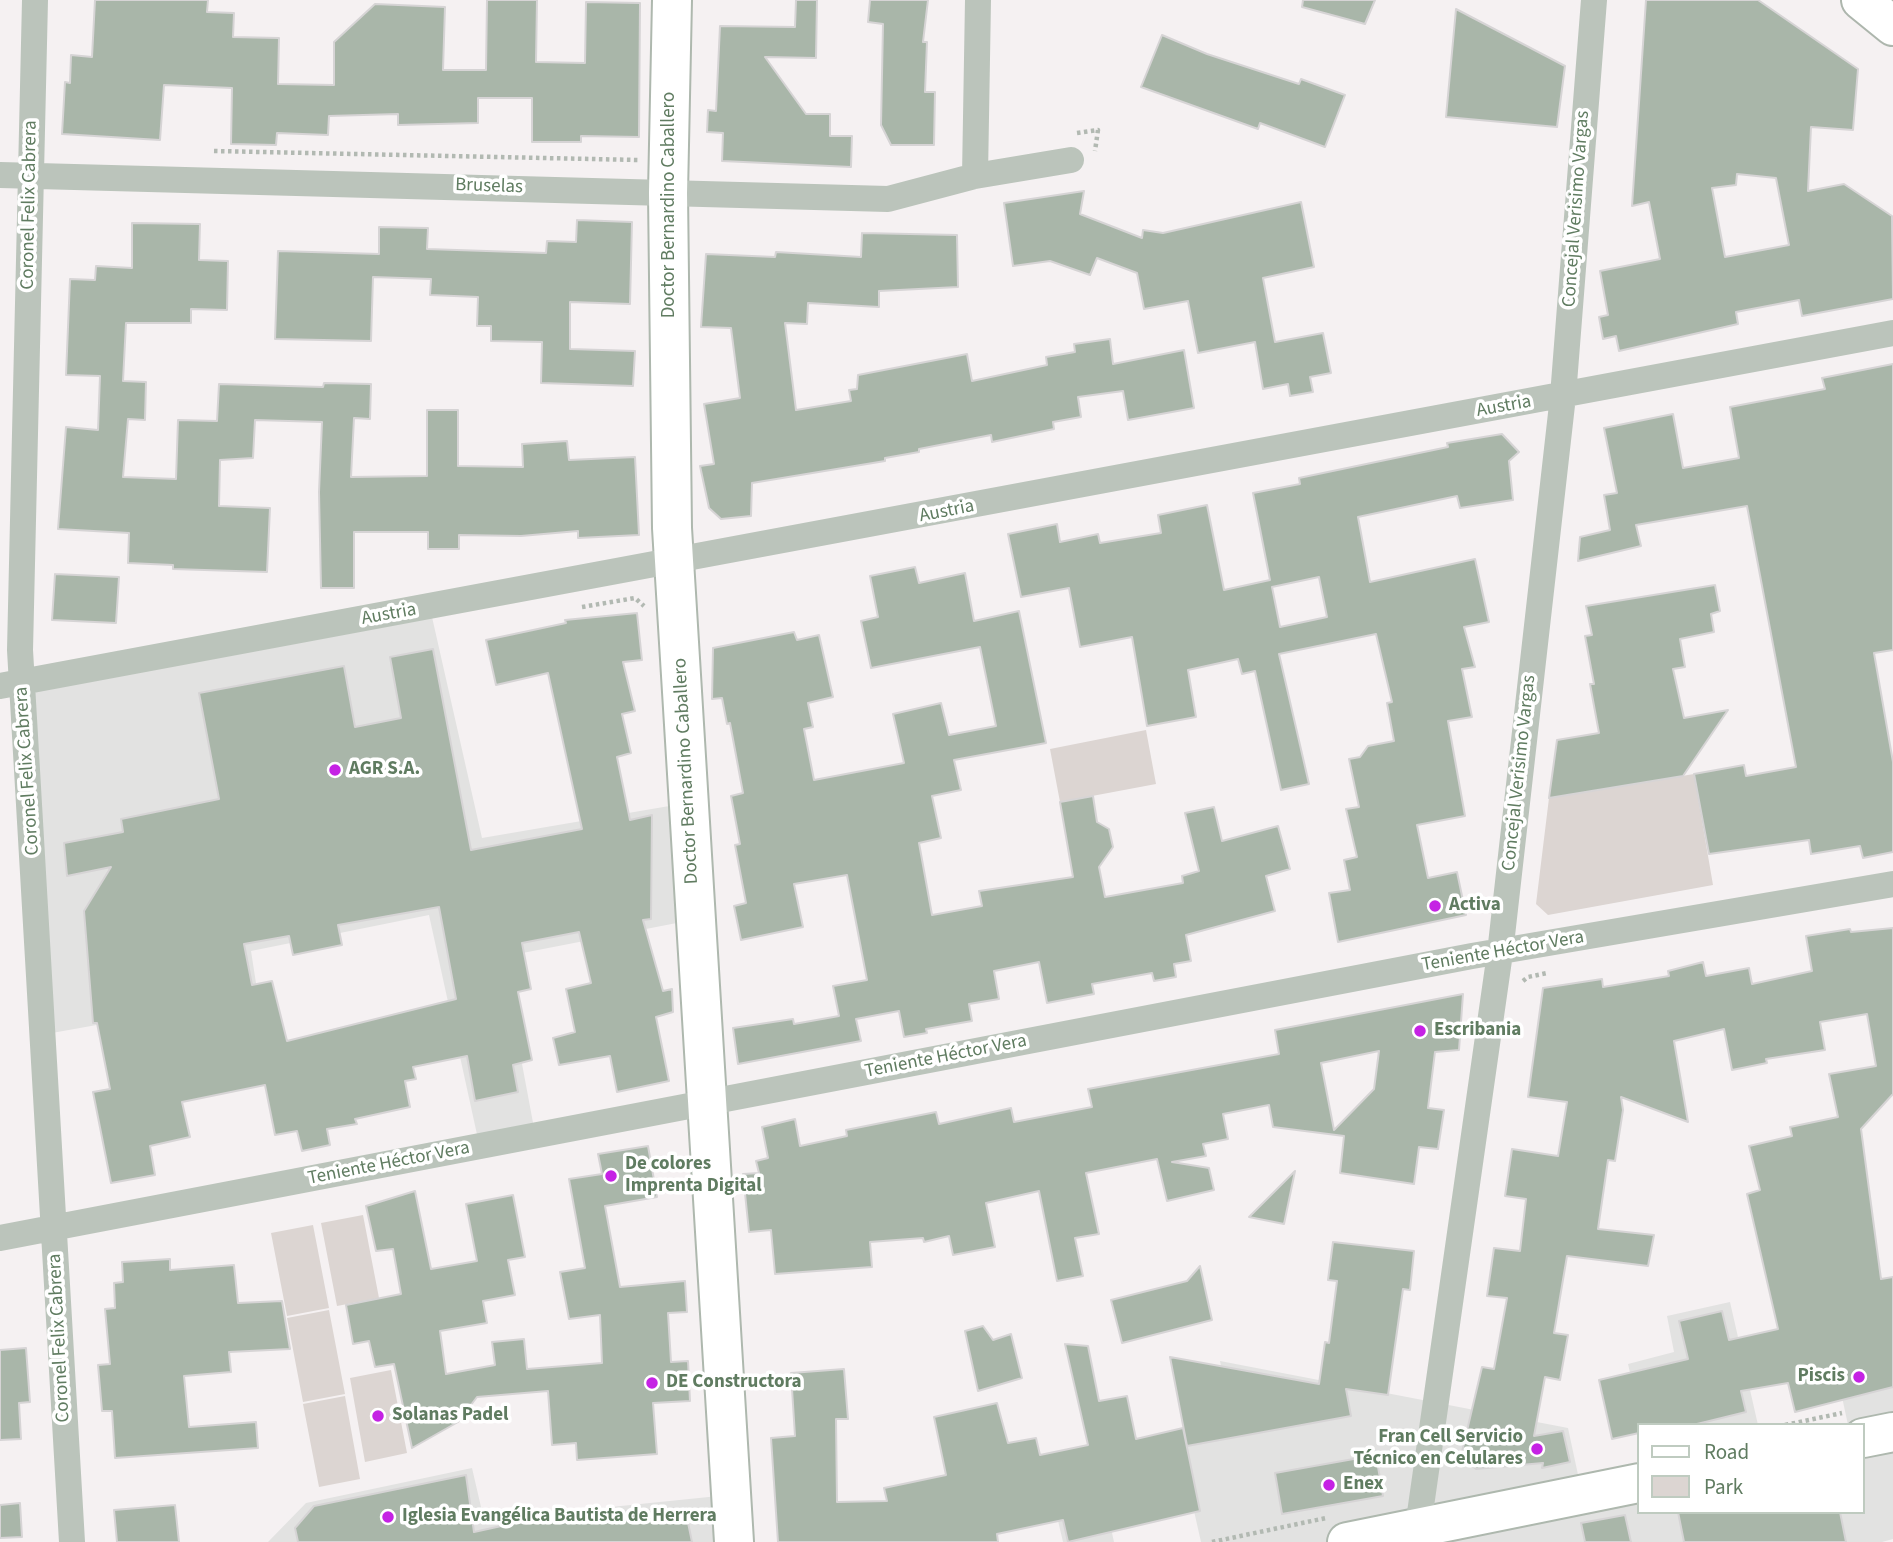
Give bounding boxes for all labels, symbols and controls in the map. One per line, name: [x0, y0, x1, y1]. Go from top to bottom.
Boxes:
street label: Doctor Bernardino Caballero: [659, 92, 681, 318]
street label: Concejal Verisimo Vargas: [1559, 110, 1595, 308]
street label: Coronel Felix Cabrera: [17, 120, 43, 290]
street label: Bruselas: [455, 174, 523, 200]
street label: Austria: [1475, 391, 1533, 423]
street label: Austria: [918, 496, 976, 528]
street label: Austria: [360, 599, 418, 631]
street label: Doctor Bernardino Caballero: [670, 657, 704, 885]
street label: Concejal Verisimo Vargas: [1498, 674, 1542, 872]
street label: Coronel Felix Cabrera: [11, 686, 45, 856]
place label: AGR S.A.: [349, 759, 420, 781]
marker: AGR S.A.: [327, 762, 343, 778]
place label: Activa: [1449, 895, 1501, 917]
marker: Activa: [1427, 898, 1443, 914]
street label: Teniente Héctor Vera: [1420, 926, 1586, 978]
place label: Escribania: [1434, 1020, 1521, 1042]
marker: Escribania: [1412, 1023, 1428, 1039]
street label: Teniente Héctor Vera: [863, 1030, 1029, 1084]
street label: Teniente Héctor Vera: [306, 1137, 472, 1191]
place label: De colores Imprenta Digital: [625, 1154, 762, 1198]
marker: De colores Imprenta Digital: [603, 1168, 619, 1184]
street label: Coronel Felix Cabrera: [44, 1253, 76, 1423]
place label: Piscis: [1797, 1366, 1845, 1388]
marker: Piscis: [1851, 1369, 1867, 1385]
place label: DE Constructora: [666, 1372, 802, 1394]
marker: DE Constructora: [644, 1375, 660, 1391]
place label: Solanas Padel: [392, 1405, 509, 1427]
marker: Solanas Padel: [370, 1408, 386, 1424]
legend: [1638, 1423, 1865, 1514]
place label: Fran Cell Servicio Técnico en Celulares: [1354, 1427, 1523, 1471]
text: Road: [1704, 1437, 1749, 1467]
marker: Fran Cell Servicio Técnico en Celulares: [1529, 1441, 1545, 1457]
text: Park: [1704, 1472, 1743, 1502]
place label: Enex: [1343, 1474, 1384, 1496]
marker: Enex: [1321, 1477, 1337, 1493]
place label: Iglesia Evangélica Bautista de Herrera: [402, 1506, 717, 1528]
marker: Iglesia Evangélica Bautista de Herrera: [380, 1509, 396, 1525]

